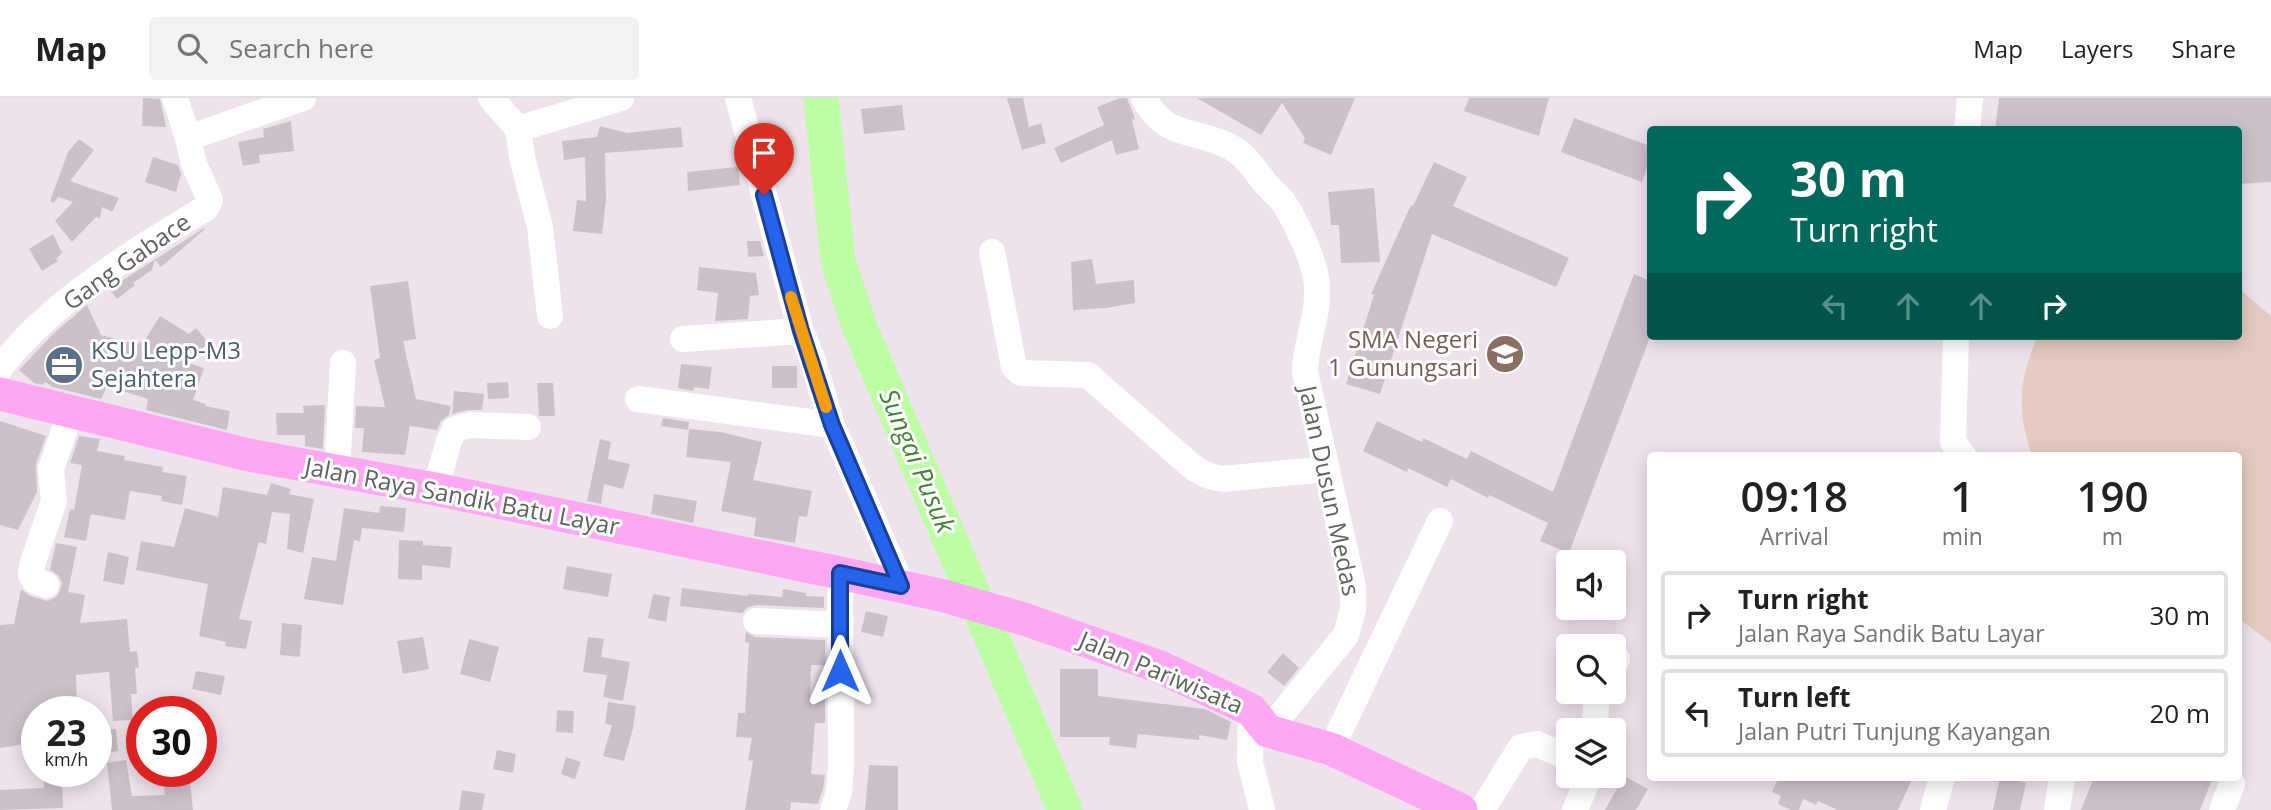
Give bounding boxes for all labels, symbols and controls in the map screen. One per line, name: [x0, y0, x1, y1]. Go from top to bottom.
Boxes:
search box: [149, 17, 639, 80]
text: Map: [35, 26, 107, 71]
icon: search: [173, 29, 211, 67]
text: Search here: [229, 30, 374, 66]
text: Map: [1973, 32, 2023, 65]
text: Layers: [2061, 32, 2134, 65]
text: Share: [2172, 32, 2236, 65]
pin: [734, 123, 794, 195]
icon: arrive: [745, 134, 783, 172]
text: 30 m: [1790, 145, 1907, 211]
icon: right: [1675, 154, 1766, 245]
street label: Gang Gabace: [56, 205, 196, 317]
text: Turn right: [1790, 208, 1938, 251]
icon: left: [1816, 287, 1854, 325]
icon: ahead: [1889, 287, 1927, 325]
icon: ahead: [1962, 287, 2000, 325]
icon: right: [2035, 287, 2073, 325]
place label: SMA Negeri 1 Gunungsari: [1328, 322, 1478, 383]
place label: KSU Lepp-M3 Sejahtera: [91, 333, 241, 394]
school or university icon: SMA Negeri 1 Gunungsari: [1484, 333, 1526, 375]
office icon: KSU Lepp-M3 Sejahtera: [43, 344, 85, 386]
street label: Jalan Dusun Medas: [1292, 381, 1369, 599]
water label: Sungai Pusuk: [871, 383, 965, 539]
street label: Jalan Raya Sandik Batu Layar: [300, 448, 623, 542]
text: 09:18: [1741, 467, 1848, 524]
text: 1: [1950, 467, 1974, 524]
text: 190: [2076, 467, 2148, 524]
text: Arrival: [1760, 520, 1829, 552]
text: min: [1942, 520, 1983, 552]
text: m: [2102, 520, 2123, 552]
map controls: [1556, 550, 1626, 788]
button: sound: [1556, 550, 1626, 620]
text: Turn right: [1738, 581, 1869, 617]
icon: right: [1679, 596, 1717, 634]
text: 30 m: [2149, 597, 2210, 633]
text: Jalan Raya Sandik Batu Layar: [1738, 617, 2045, 649]
street label: Jalan Pariwisata: [1073, 621, 1249, 721]
position arrow: [803, 634, 877, 708]
button: search: [1556, 634, 1626, 704]
text: Turn left: [1738, 679, 1850, 715]
icon: left: [1679, 694, 1717, 732]
text: 20 m: [2149, 695, 2210, 731]
speed limit sign: 30: [126, 696, 217, 787]
text: 23: [46, 709, 87, 756]
text: Jalan Putri Tunjung Kayangan: [1738, 715, 2051, 747]
button: layers: [1556, 718, 1626, 788]
text: km/h: [45, 747, 88, 771]

